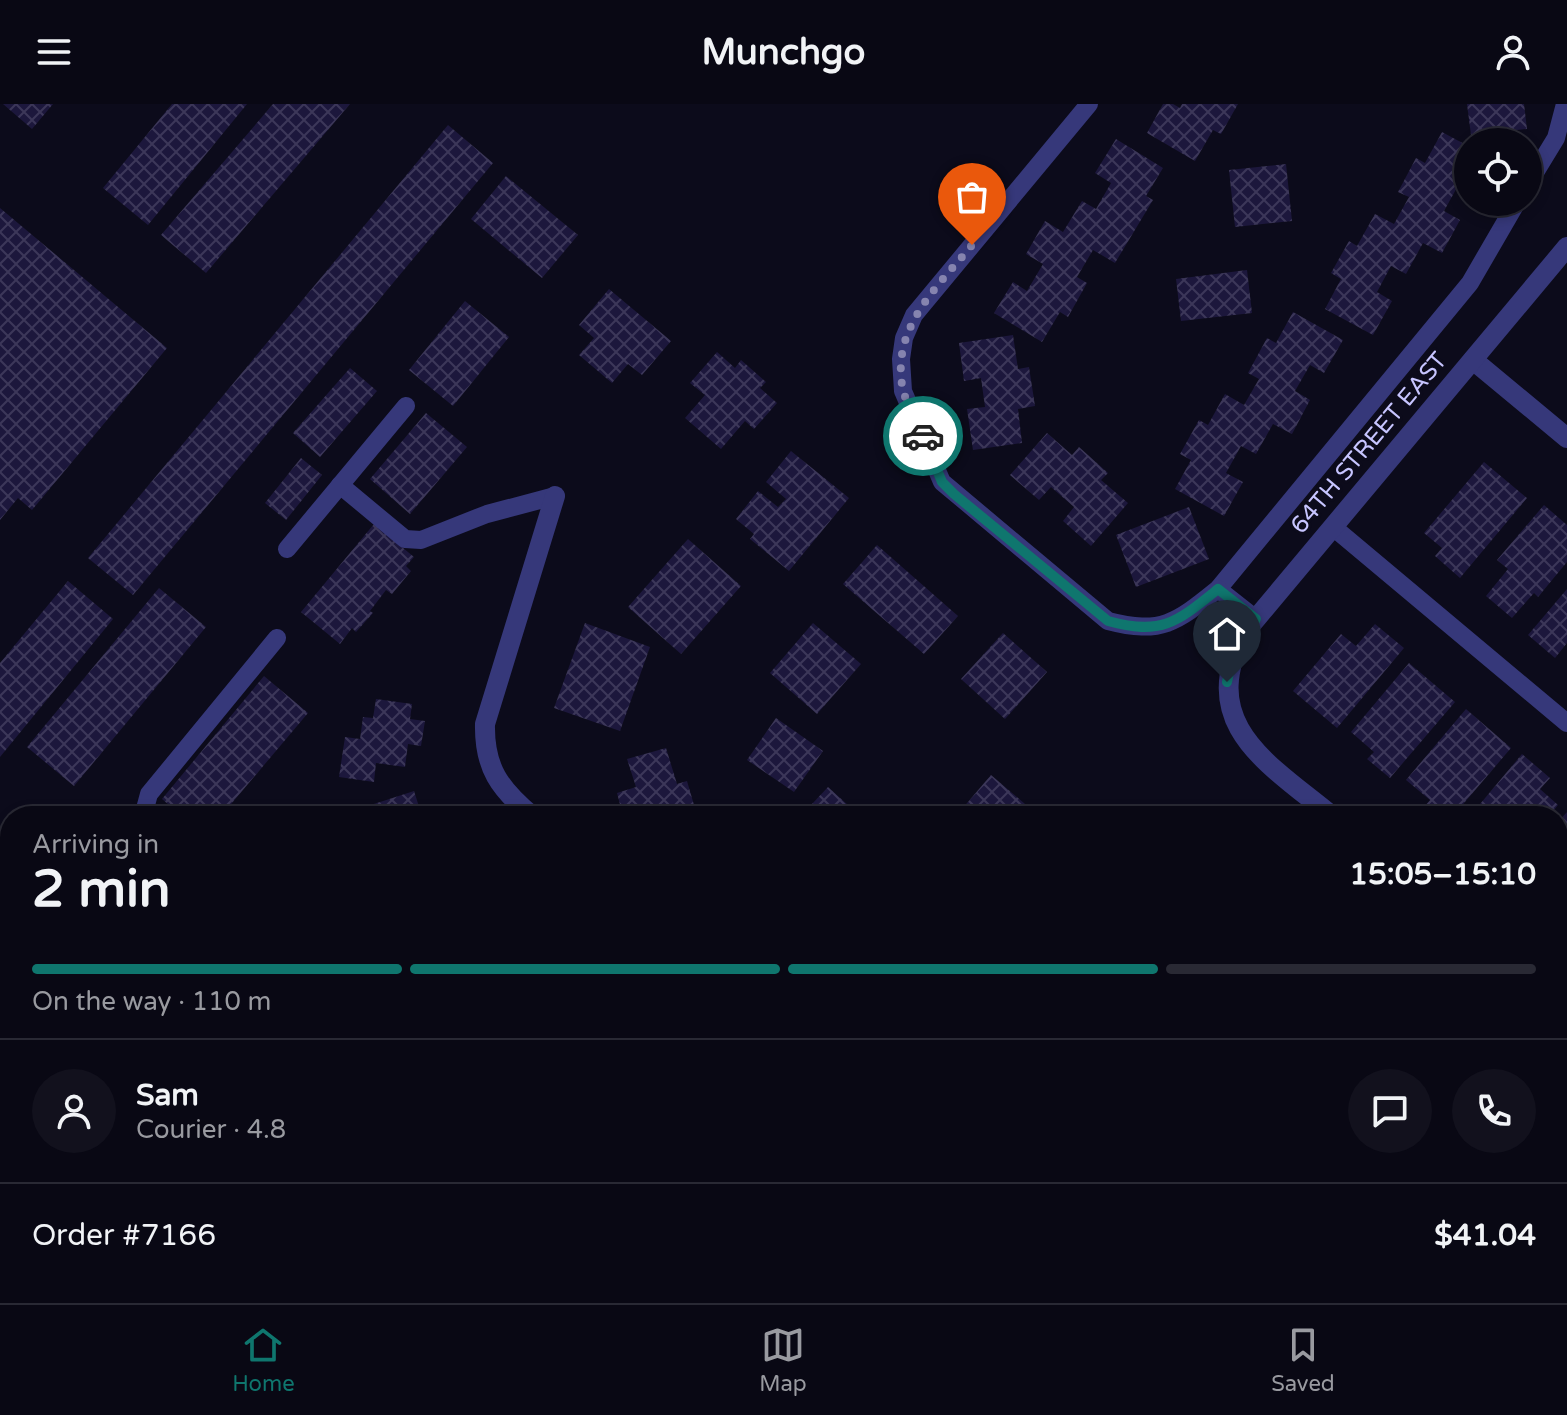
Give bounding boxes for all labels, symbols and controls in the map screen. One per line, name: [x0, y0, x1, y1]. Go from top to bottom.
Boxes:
icon: menu: [32, 30, 76, 74]
icon: person: [1491, 30, 1535, 74]
text: Munchgo: [702, 31, 865, 74]
map controls: [1454, 128, 1542, 216]
button: locate: [1454, 128, 1542, 216]
pin: [938, 163, 1006, 245]
icon: bag: [950, 175, 994, 219]
street label: 64TH STREET EAST: [1285, 346, 1454, 540]
courier: [883, 396, 963, 476]
icon: car: [901, 414, 945, 458]
pin: [1193, 600, 1261, 682]
icon: home: [1205, 612, 1249, 656]
text: Arriving in: [32, 829, 159, 860]
text: 15:05–15:10: [1349, 856, 1536, 893]
text: 2 min: [32, 858, 171, 921]
text: On the way · 110 m: [32, 986, 271, 1017]
button: person: [32, 1069, 116, 1153]
button: chat: [1348, 1069, 1432, 1153]
button: phone: [1452, 1069, 1536, 1153]
text: Sam: [136, 1077, 199, 1114]
text: Courier · 4.8: [136, 1114, 286, 1145]
text: Order #7166: [32, 1217, 216, 1254]
text: $41.04: [1434, 1217, 1536, 1254]
tab: Home: [232, 1323, 295, 1397]
tab: Map: [759, 1323, 807, 1397]
tab: Saved: [1271, 1323, 1335, 1397]

